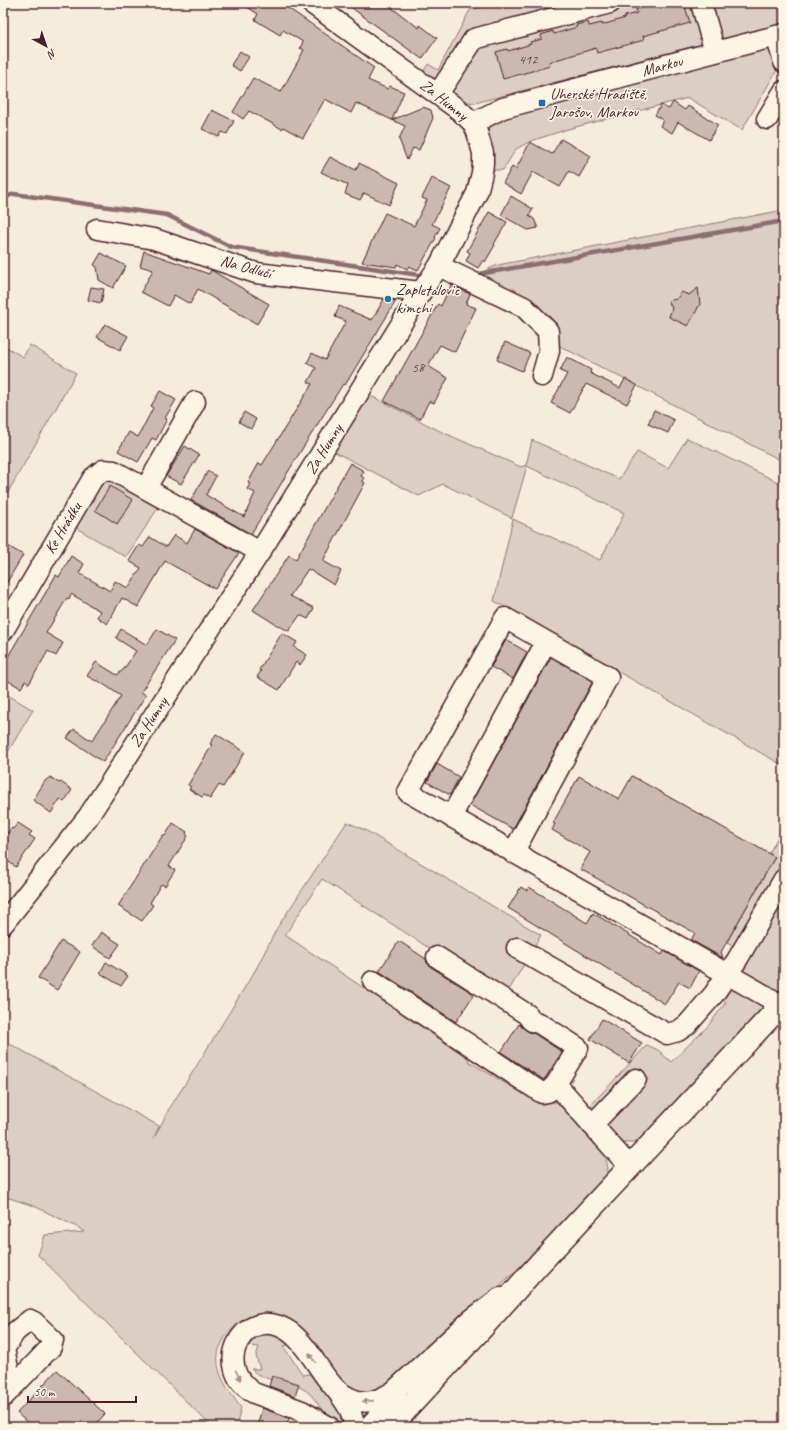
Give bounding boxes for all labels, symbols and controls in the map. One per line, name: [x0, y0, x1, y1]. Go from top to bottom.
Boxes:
north arrow: [26, 26, 66, 66]
text: N: [44, 46, 60, 63]
house number: 412: [519, 51, 539, 68]
street label: Markov: [640, 51, 686, 81]
street label: Za Humny: [416, 75, 473, 126]
place label: Uherské Hradiště, Jarošov, Markov: [549, 84, 647, 122]
marker: Uherské Hradiště, Jarošov, Markov: [537, 98, 547, 108]
street label: Na Odlučí: [218, 251, 277, 284]
place label: Zapletalovic kimchi: [396, 280, 460, 318]
marker: Zapletalovic kimchi: [383, 294, 393, 304]
house number: 58: [412, 359, 426, 376]
street label: Za Humny: [301, 419, 348, 478]
street label: Ke Hrádku: [40, 498, 87, 557]
street label: Za Humny: [126, 692, 173, 751]
one-way arrow: [308, 1352, 316, 1363]
one-way arrow: [235, 1370, 241, 1381]
scale bar: [28, 1378, 136, 1404]
text: 50 m: [34, 1384, 56, 1400]
one-way arrow: [362, 1398, 375, 1405]

